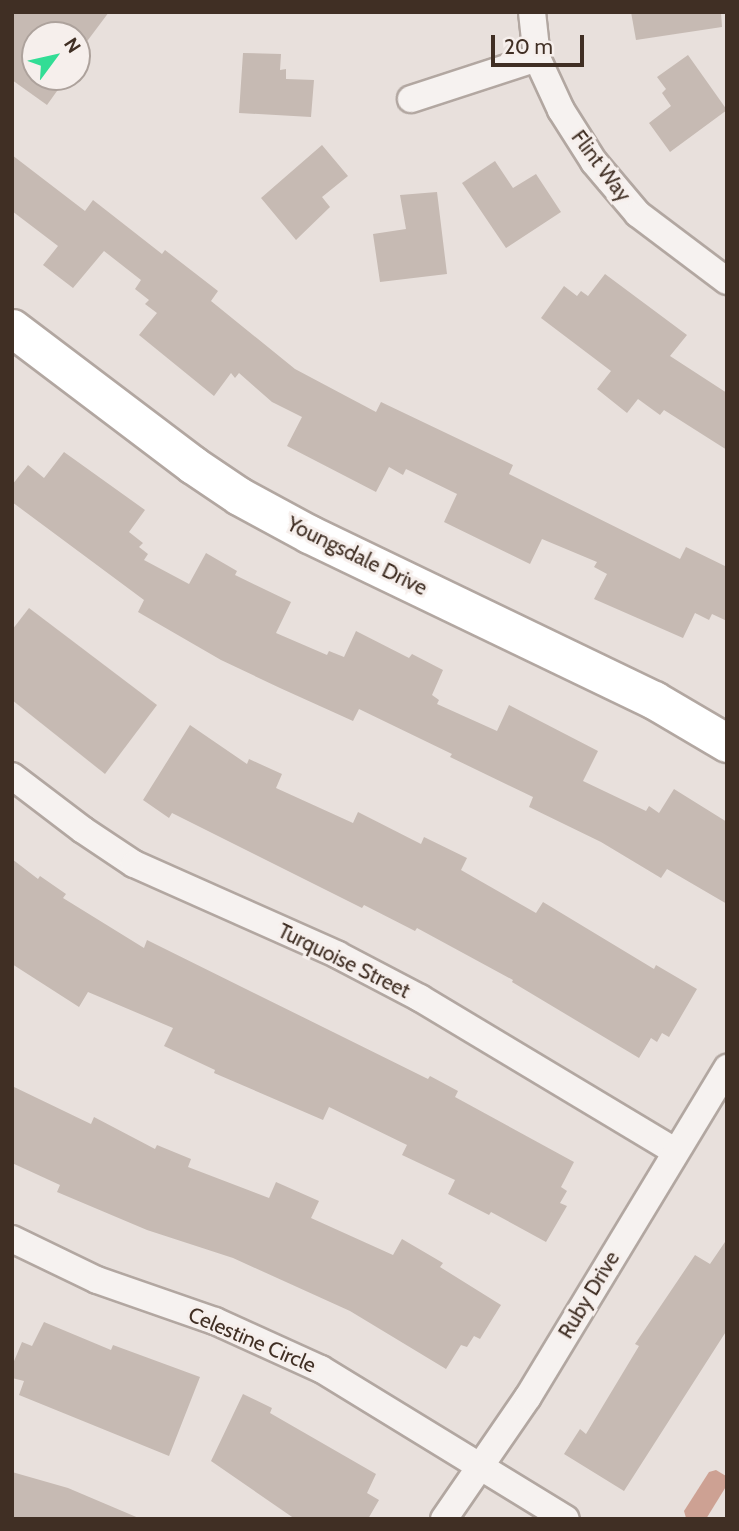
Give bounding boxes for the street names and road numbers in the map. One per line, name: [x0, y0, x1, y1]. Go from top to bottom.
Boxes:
street label: Flint Way: [566, 125, 636, 207]
street label: Youngsdale Drive: [283, 511, 431, 601]
street label: Turquoise Street: [274, 918, 414, 1004]
street label: Ruby Drive: [553, 1247, 625, 1343]
street label: Celestine Circle: [184, 1302, 320, 1378]

